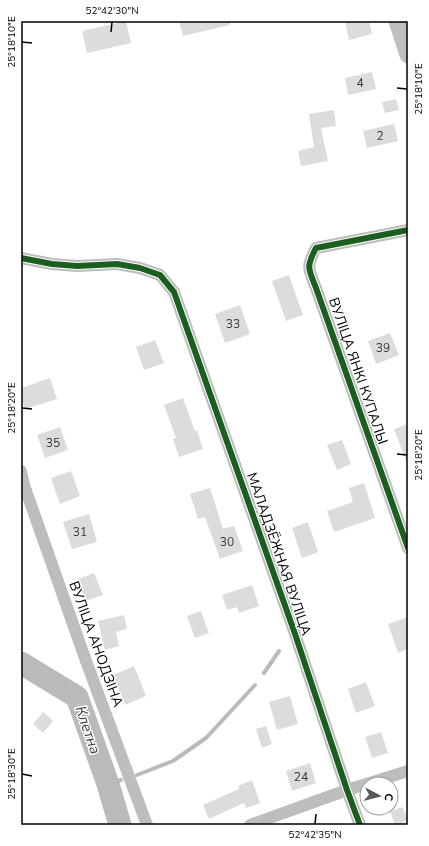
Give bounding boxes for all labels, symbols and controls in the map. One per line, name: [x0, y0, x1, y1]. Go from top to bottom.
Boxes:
text: 52°42'30"N: [85, 4, 139, 18]
text: 25°18'10"E: [5, 16, 19, 68]
text: 25°18'10"E: [412, 63, 426, 115]
house number: 4: [356, 75, 364, 91]
house number: 2: [376, 128, 384, 144]
street label: ВУЛІЦА ЯНКІ КУПАЛЫ: [324, 295, 392, 447]
house number: 33: [226, 316, 240, 332]
house number: 39: [376, 340, 390, 356]
text: 25°18'20"E: [5, 382, 19, 434]
text: 25°18'20"E: [412, 429, 426, 481]
house number: 35: [46, 435, 60, 451]
street label: МАЛАДЗЁЖНАЯ ВУЛІЦА: [242, 470, 316, 638]
house number: 31: [73, 524, 87, 540]
house number: 30: [220, 534, 234, 550]
street label: ВУЛІЦА АНОДЗІНА: [64, 578, 128, 710]
water label: Клетна: [70, 703, 106, 757]
text: 25°18'30"E: [5, 748, 19, 800]
house number: 24: [294, 769, 308, 785]
north arrow: [359, 776, 399, 816]
text: С: [380, 793, 396, 802]
text: 52°42'35"N: [288, 828, 342, 842]

